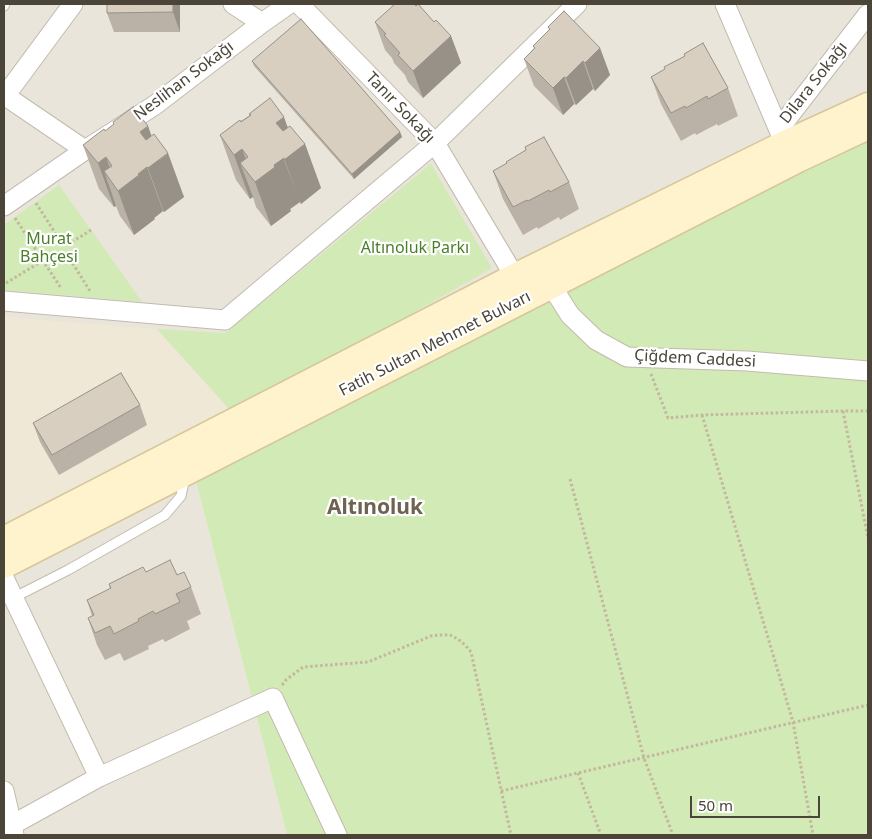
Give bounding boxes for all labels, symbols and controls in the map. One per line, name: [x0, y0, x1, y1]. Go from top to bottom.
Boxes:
street label: Neslihan Sokağı: [130, 37, 238, 125]
street label: Dilara Sokağı: [776, 38, 852, 128]
street label: Tanır Sokağı: [361, 68, 439, 148]
park label: Murat Bahçesi: [20, 229, 78, 267]
park label: Altınoluk Parkı: [361, 238, 469, 258]
street label: Fatih Sultan Mehmet Bulvarı: [336, 287, 534, 401]
street label: Çiğdem Caddesi: [634, 346, 756, 372]
district label: Altınoluk: [327, 495, 423, 521]
scale bar: [692, 786, 822, 818]
text: 50 m: [698, 795, 733, 815]

